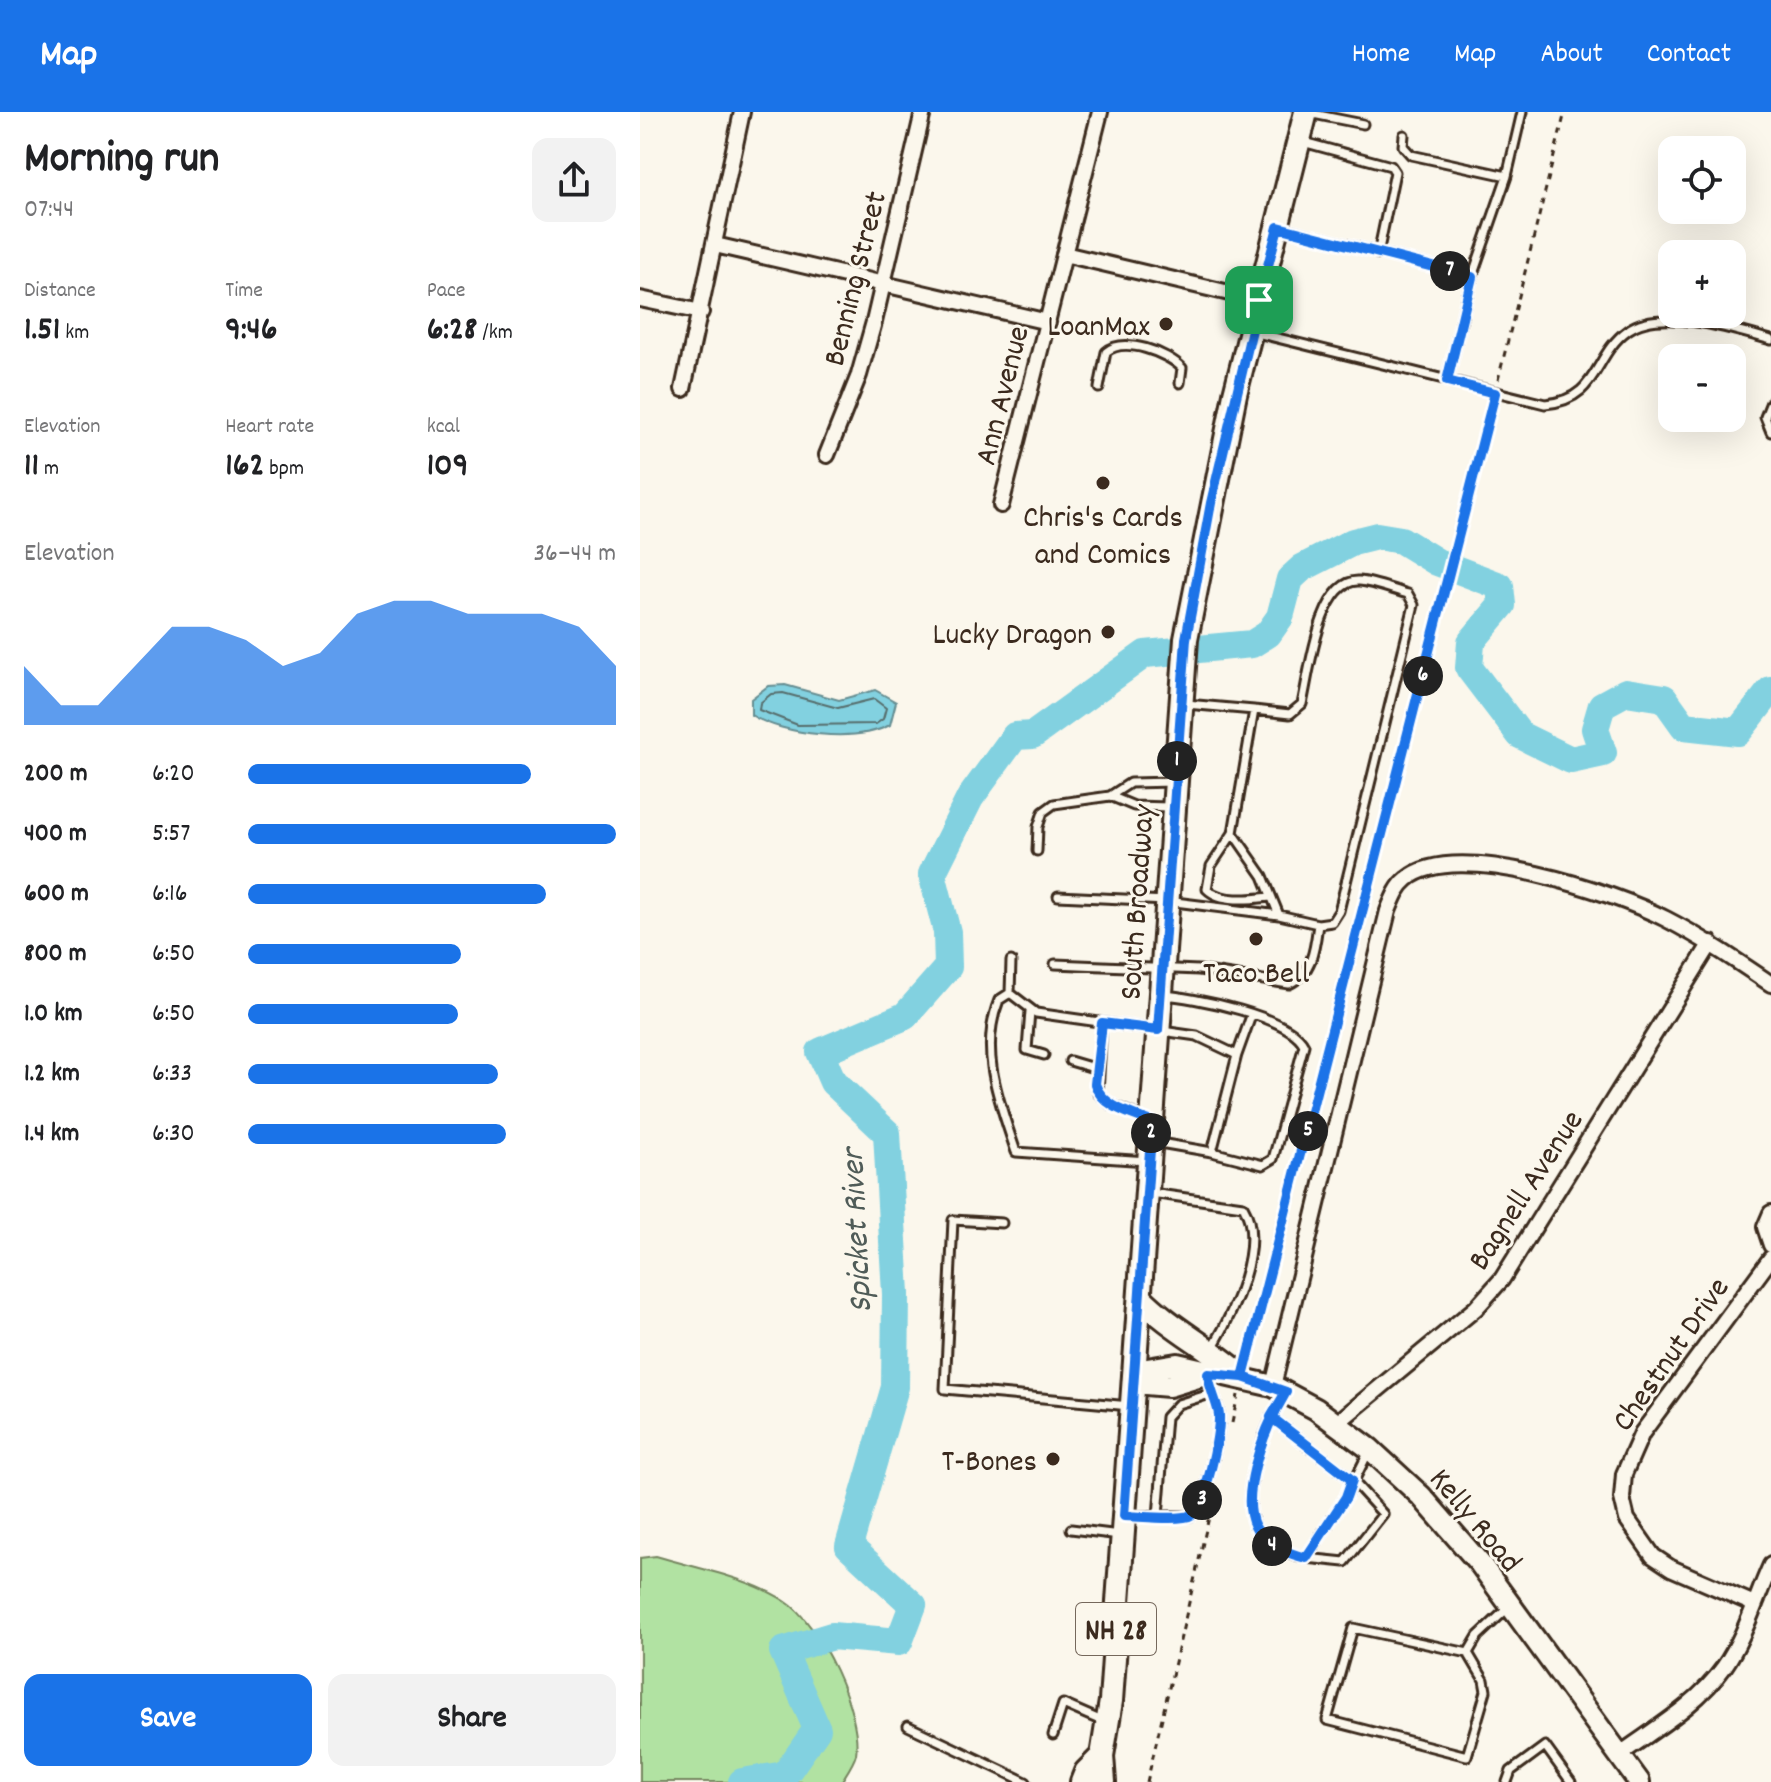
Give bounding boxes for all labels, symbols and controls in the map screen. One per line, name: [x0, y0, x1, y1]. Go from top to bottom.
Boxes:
text: Map: [40, 29, 98, 84]
text: Home: [1352, 36, 1410, 76]
text: Map: [1454, 36, 1496, 76]
text: About: [1540, 36, 1603, 76]
text: Contact: [1647, 36, 1731, 76]
text: Morning run: [24, 130, 219, 193]
map controls: [1658, 136, 1746, 432]
button: locate: [1658, 136, 1746, 224]
button: share: [532, 138, 616, 222]
street label: Benning Street: [814, 187, 902, 371]
text: 07:44: [24, 192, 74, 229]
button: +: [1658, 240, 1746, 328]
pin: 7: [1430, 251, 1470, 291]
text: 7: [1446, 255, 1454, 286]
pin: [1225, 266, 1293, 334]
text: Distance: [24, 276, 96, 307]
text: Time: [225, 276, 263, 307]
text: Pace: [427, 276, 466, 307]
icon: arrive: [1237, 278, 1281, 322]
place label: LoanMax: [1047, 306, 1150, 352]
text: 1.51: [24, 307, 60, 356]
text: 9:46: [225, 307, 277, 356]
text: 6:28: [427, 307, 477, 356]
marker: LoanMax: [1157, 315, 1175, 333]
text: km: [60, 318, 89, 349]
text: /km: [477, 318, 513, 349]
street label: Ann Avenue: [965, 322, 1044, 471]
button: −: [1658, 344, 1746, 432]
text: Elevation: [24, 412, 101, 443]
text: Heart rate: [225, 412, 314, 443]
text: kcal: [427, 412, 460, 443]
text: 11: [24, 443, 39, 492]
text: 162: [225, 443, 264, 492]
text: 109: [427, 443, 468, 492]
text: m: [39, 454, 59, 485]
text: bpm: [264, 454, 304, 485]
marker: Chris's Cards and Comics: [1094, 474, 1112, 492]
place label: Chris's Cards and Comics: [1023, 497, 1183, 580]
text: Elevation: [24, 536, 114, 573]
text: 36–44 m: [533, 536, 616, 573]
place label: Lucky Dragon: [932, 614, 1092, 660]
marker: Lucky Dragon: [1099, 623, 1117, 641]
pin: 6: [1403, 656, 1443, 696]
text: 6: [1418, 660, 1428, 691]
pin: 1: [1157, 741, 1197, 781]
text: 1: [1175, 745, 1179, 776]
text: 200 m: [24, 756, 88, 793]
text: 6:20: [152, 756, 195, 793]
street label: South Broadway: [1110, 802, 1170, 1002]
text: 400 m: [24, 816, 87, 853]
text: 5:57: [152, 816, 190, 853]
text: 600 m: [24, 876, 89, 913]
text: 6:16: [152, 876, 188, 913]
marker: Taco Bell: [1247, 930, 1265, 948]
text: 800 m: [24, 936, 87, 973]
text: 6:50: [152, 936, 195, 973]
place label: Taco Bell: [1203, 953, 1310, 999]
text: 1.0 km: [24, 996, 83, 1033]
text: 6:50: [152, 996, 195, 1033]
text: 1.2 km: [24, 1056, 80, 1093]
text: 6:33: [152, 1056, 192, 1093]
street label: Bagnell Avenue: [1459, 1102, 1597, 1281]
pin: 5: [1288, 1111, 1328, 1151]
pin: 2: [1131, 1113, 1171, 1153]
text: 5: [1303, 1115, 1313, 1146]
text: 1.4 km: [24, 1116, 79, 1153]
text: 6:30: [152, 1116, 195, 1153]
text: 2: [1146, 1117, 1156, 1148]
water label: Spicket River: [831, 1144, 888, 1314]
street label: Chestnut Drive: [1603, 1269, 1743, 1442]
place label: T-Bones: [942, 1441, 1037, 1487]
marker: T-Bones: [1044, 1450, 1062, 1468]
street label: Kelly Road: [1416, 1460, 1531, 1585]
pin: 3: [1182, 1480, 1222, 1520]
text: 3: [1197, 1484, 1207, 1515]
pin: 4: [1252, 1526, 1292, 1566]
text: 4: [1267, 1530, 1277, 1561]
road number: NH 28: [1076, 1603, 1156, 1655]
button: Save: [24, 1674, 312, 1766]
button: Share: [328, 1674, 616, 1766]

